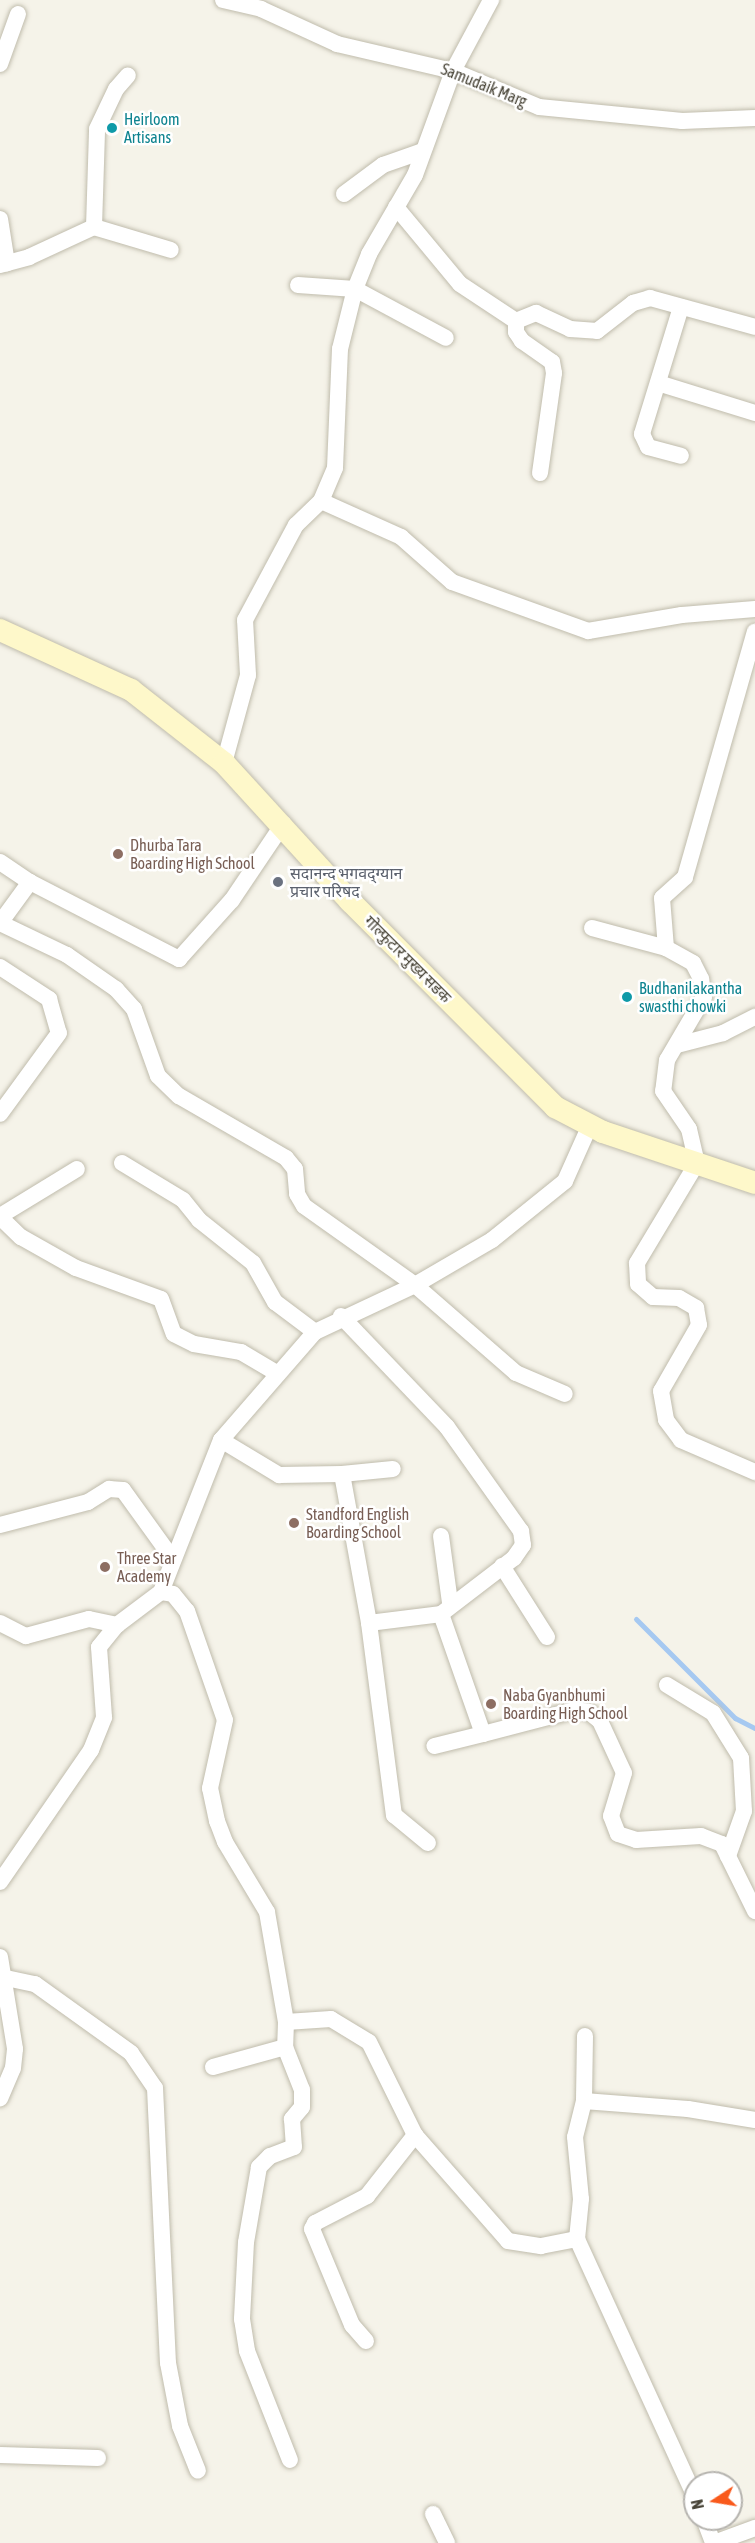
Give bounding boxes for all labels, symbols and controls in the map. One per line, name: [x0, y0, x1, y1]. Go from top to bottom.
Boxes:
street label: Samudaik Marg: [438, 59, 530, 111]
place label: Heirloom Artisans: [124, 109, 180, 147]
marker: Heirloom Artisans: [105, 121, 119, 135]
place label: Dhurba Tara Boarding High School: [130, 835, 255, 873]
marker: Dhurba Tara Boarding High School: [111, 847, 125, 861]
place label: सदानन्द भगवद्ग्यान प्रचार परिषद: [290, 863, 402, 901]
marker: सदानन्द भगवद्ग्यान प्रचार परिषद: [271, 875, 285, 889]
street label: गोल्फुटार मुख्य सडक: [360, 911, 456, 1007]
place label: Budhanilakantha swasthi chowki: [639, 978, 742, 1016]
marker: Budhanilakantha swasthi chowki: [620, 990, 634, 1004]
place label: Standford English Boarding School: [306, 1504, 409, 1542]
marker: Standford English Boarding School: [287, 1516, 301, 1530]
place label: Three Star Academy: [117, 1548, 176, 1586]
marker: Three Star Academy: [98, 1560, 112, 1574]
place label: Naba Gyanbhumi Boarding High School: [503, 1685, 628, 1723]
marker: Naba Gyanbhumi Boarding High School: [484, 1697, 498, 1711]
north arrow: [683, 2471, 743, 2531]
text: N: [688, 2498, 707, 2511]

